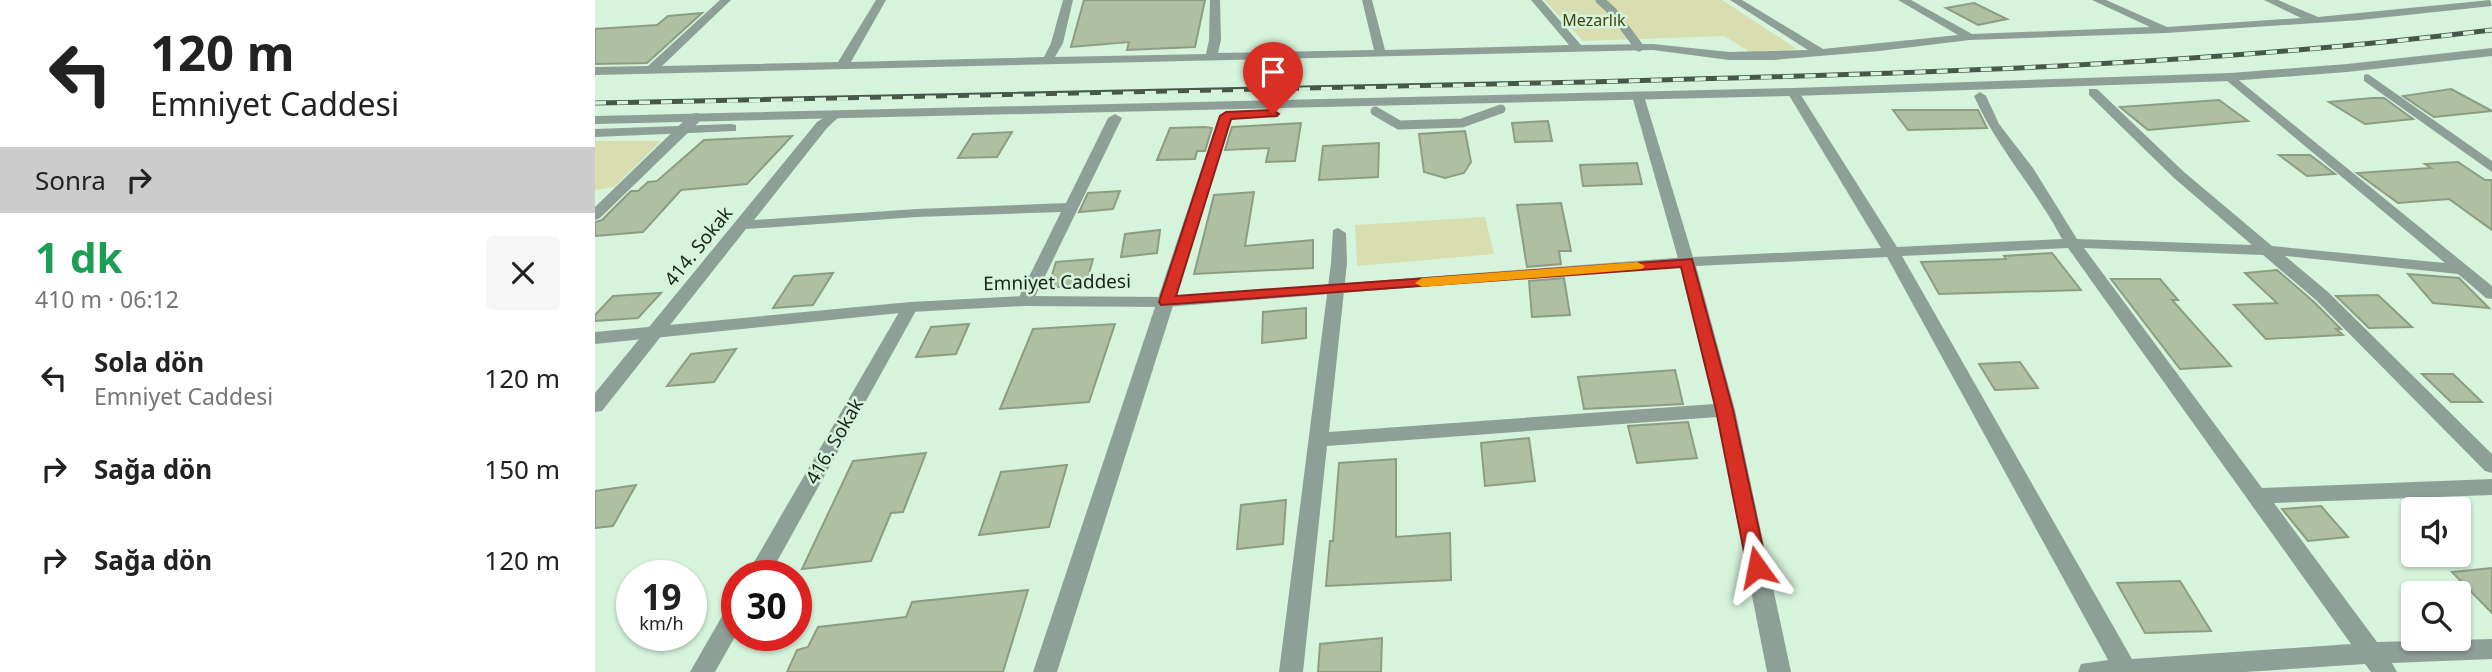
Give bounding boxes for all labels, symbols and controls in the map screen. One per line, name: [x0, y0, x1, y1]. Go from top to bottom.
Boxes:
park label: Mezarlık: [1562, 9, 1626, 31]
text: 120 m: [150, 19, 295, 85]
icon: left: [35, 28, 126, 119]
pin: [1243, 42, 1303, 114]
icon: arrive: [1254, 53, 1292, 91]
text: Emniyet Caddesi: [150, 82, 399, 125]
icon: right: [120, 161, 158, 199]
text: Sonra: [35, 162, 106, 198]
street label: 414. Sokak: [658, 201, 738, 291]
text: 1 dk: [35, 228, 123, 285]
button: close: [486, 236, 560, 310]
street label: Emniyet Caddesi: [983, 268, 1131, 296]
text: 410 m · 06:12: [35, 283, 179, 315]
text: Sola dön: [94, 344, 204, 380]
icon: left: [35, 359, 73, 397]
text: 120 m: [484, 360, 560, 396]
text: Emniyet Caddesi: [94, 380, 273, 412]
street label: 416. Sokak: [799, 393, 869, 489]
icon: right: [35, 450, 73, 488]
text: Sağa dön: [94, 451, 212, 487]
text: 150 m: [484, 451, 560, 487]
map controls: [2401, 497, 2471, 651]
button: sound: [2401, 497, 2471, 567]
position arrow: [1720, 530, 1794, 604]
icon: right: [35, 541, 73, 579]
text: Sağa dön: [94, 542, 212, 578]
text: 120 m: [484, 542, 560, 578]
speed limit sign: 30: [721, 560, 812, 651]
text: 19: [641, 573, 682, 620]
button: search: [2401, 581, 2471, 651]
text: km/h: [639, 611, 684, 635]

